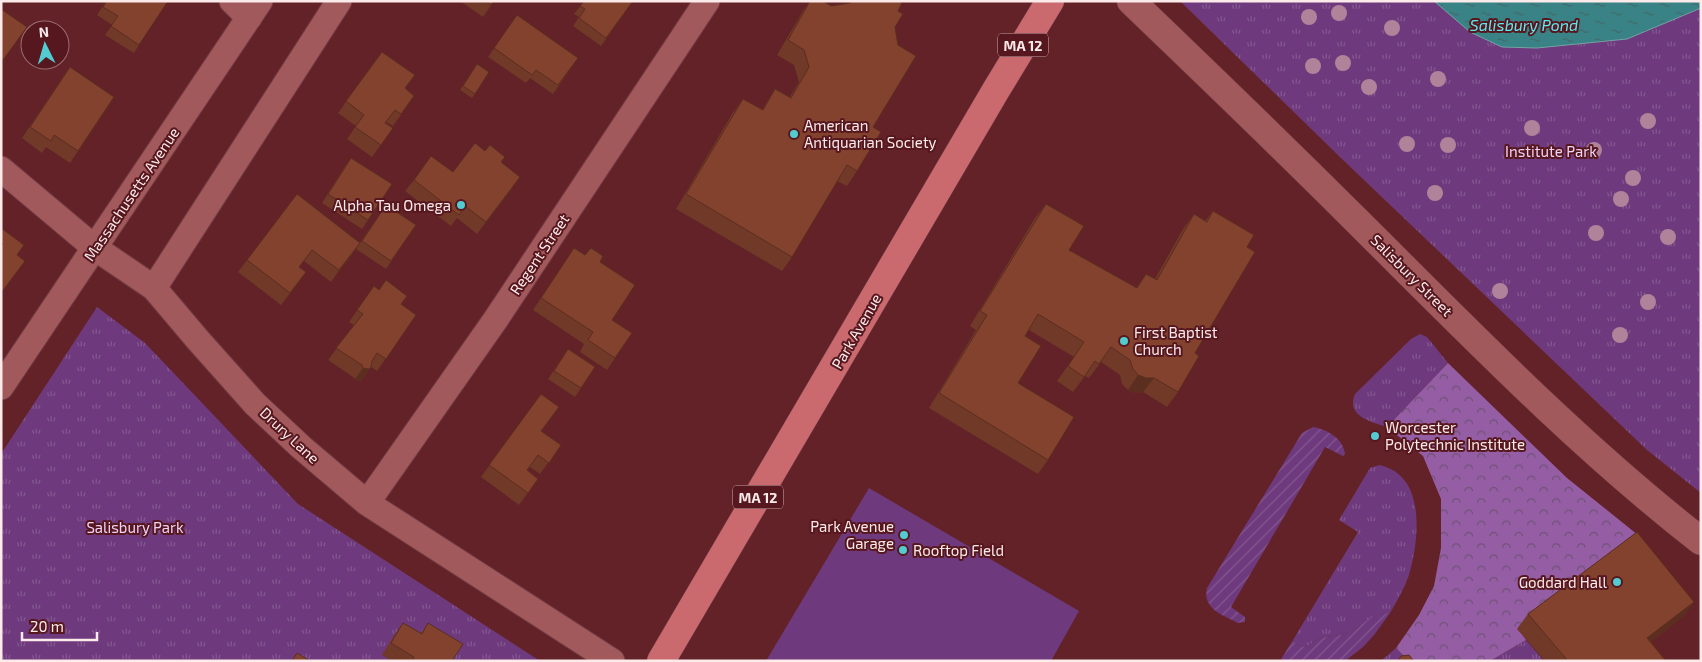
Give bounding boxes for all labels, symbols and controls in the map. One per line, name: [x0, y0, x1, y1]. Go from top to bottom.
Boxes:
water label: Salisbury Pond: [1470, 15, 1578, 35]
north arrow: [20, 20, 70, 70]
text: N: [38, 23, 50, 40]
road number: MA 12: [998, 34, 1048, 56]
place label: American Antiquarian Society: [804, 116, 937, 151]
street label: Massachusetts Avenue: [80, 124, 182, 264]
marker: American Antiquarian Society: [788, 128, 800, 140]
park label: Institute Park: [1505, 142, 1597, 160]
place label: Alpha Tau Omega: [333, 196, 451, 214]
marker: Alpha Tau Omega: [455, 199, 467, 211]
street label: Regent Street: [506, 210, 573, 298]
street label: Salisbury Street: [1367, 230, 1457, 320]
street label: Park Avenue: [827, 290, 885, 372]
place label: First Baptist Church: [1134, 323, 1218, 358]
marker: First Baptist Church: [1118, 335, 1130, 347]
street label: Drury Lane: [257, 403, 323, 467]
place label: Worcester Polytechnic Institute: [1385, 418, 1525, 453]
marker: Worcester Polytechnic Institute: [1369, 430, 1381, 442]
road number: MA 12: [733, 486, 783, 508]
place label: Park Avenue Garage: [810, 517, 894, 552]
park label: Salisbury Park: [86, 518, 184, 536]
marker: Park Avenue Garage: [898, 529, 910, 541]
place label: Rooftop Field: [913, 541, 1004, 559]
marker: Rooftop Field: [897, 544, 909, 556]
place label: Goddard Hall: [1519, 573, 1608, 591]
marker: Goddard Hall: [1611, 576, 1623, 588]
scale bar: [22, 610, 98, 642]
text: 20 m: [30, 617, 64, 635]

